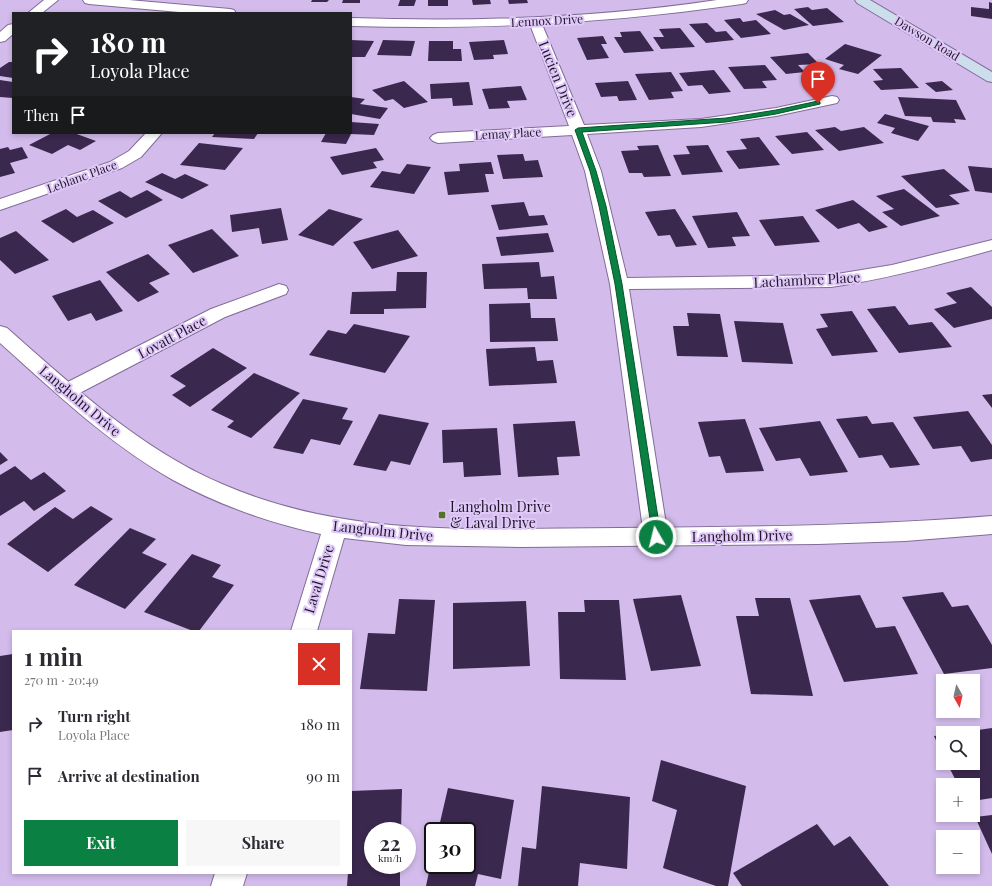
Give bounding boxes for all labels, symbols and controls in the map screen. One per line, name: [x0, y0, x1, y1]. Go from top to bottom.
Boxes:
street label: Lennox Drive: [510, 10, 583, 30]
street label: Dawson Road: [892, 12, 963, 64]
text: 180 m: [90, 23, 166, 60]
icon: right: [24, 28, 76, 80]
street label: Lucien Drive: [535, 38, 582, 120]
text: Loyola Place: [90, 59, 190, 83]
pin: [801, 62, 835, 103]
icon: arrive: [807, 68, 829, 90]
icon: arrive: [67, 104, 89, 126]
text: Then: [24, 105, 59, 125]
street label: Lemay Place: [474, 123, 542, 143]
street label: Leblanc Place: [44, 156, 119, 196]
street label: Lachambre Place: [753, 267, 861, 292]
street label: Lovatt Place: [134, 311, 209, 363]
street label: Langholm Drive: [36, 361, 125, 440]
place label: Langholm Drive & Laval Drive: [450, 497, 551, 532]
marker: Langholm Drive & Laval Drive: [437, 510, 447, 520]
street label: Langholm Drive: [332, 516, 434, 545]
position arrow: [635, 516, 677, 558]
street label: Langholm Drive: [691, 525, 793, 546]
street label: Laval Drive: [299, 542, 338, 615]
text: 1 min: [24, 640, 83, 672]
button: close: [298, 643, 340, 685]
text: 270 m · 20:49: [24, 671, 99, 688]
north arrow: [936, 674, 980, 718]
map controls: [936, 674, 980, 874]
text: Turn right: [58, 706, 131, 726]
icon: right: [24, 713, 46, 735]
text: 180 m: [301, 714, 340, 734]
text: Loyola Place: [58, 726, 130, 743]
button: search: [936, 726, 980, 770]
icon: arrive: [24, 765, 46, 787]
text: Arrive at destination: [58, 766, 200, 786]
text: 90 m: [306, 766, 340, 786]
button: +: [936, 778, 980, 822]
button: Exit: [24, 820, 178, 866]
button: Share: [186, 820, 340, 866]
speed limit sign: 30: [424, 822, 476, 874]
text: 22: [380, 829, 400, 856]
button: −: [936, 830, 980, 874]
text: km/h: [378, 851, 402, 865]

